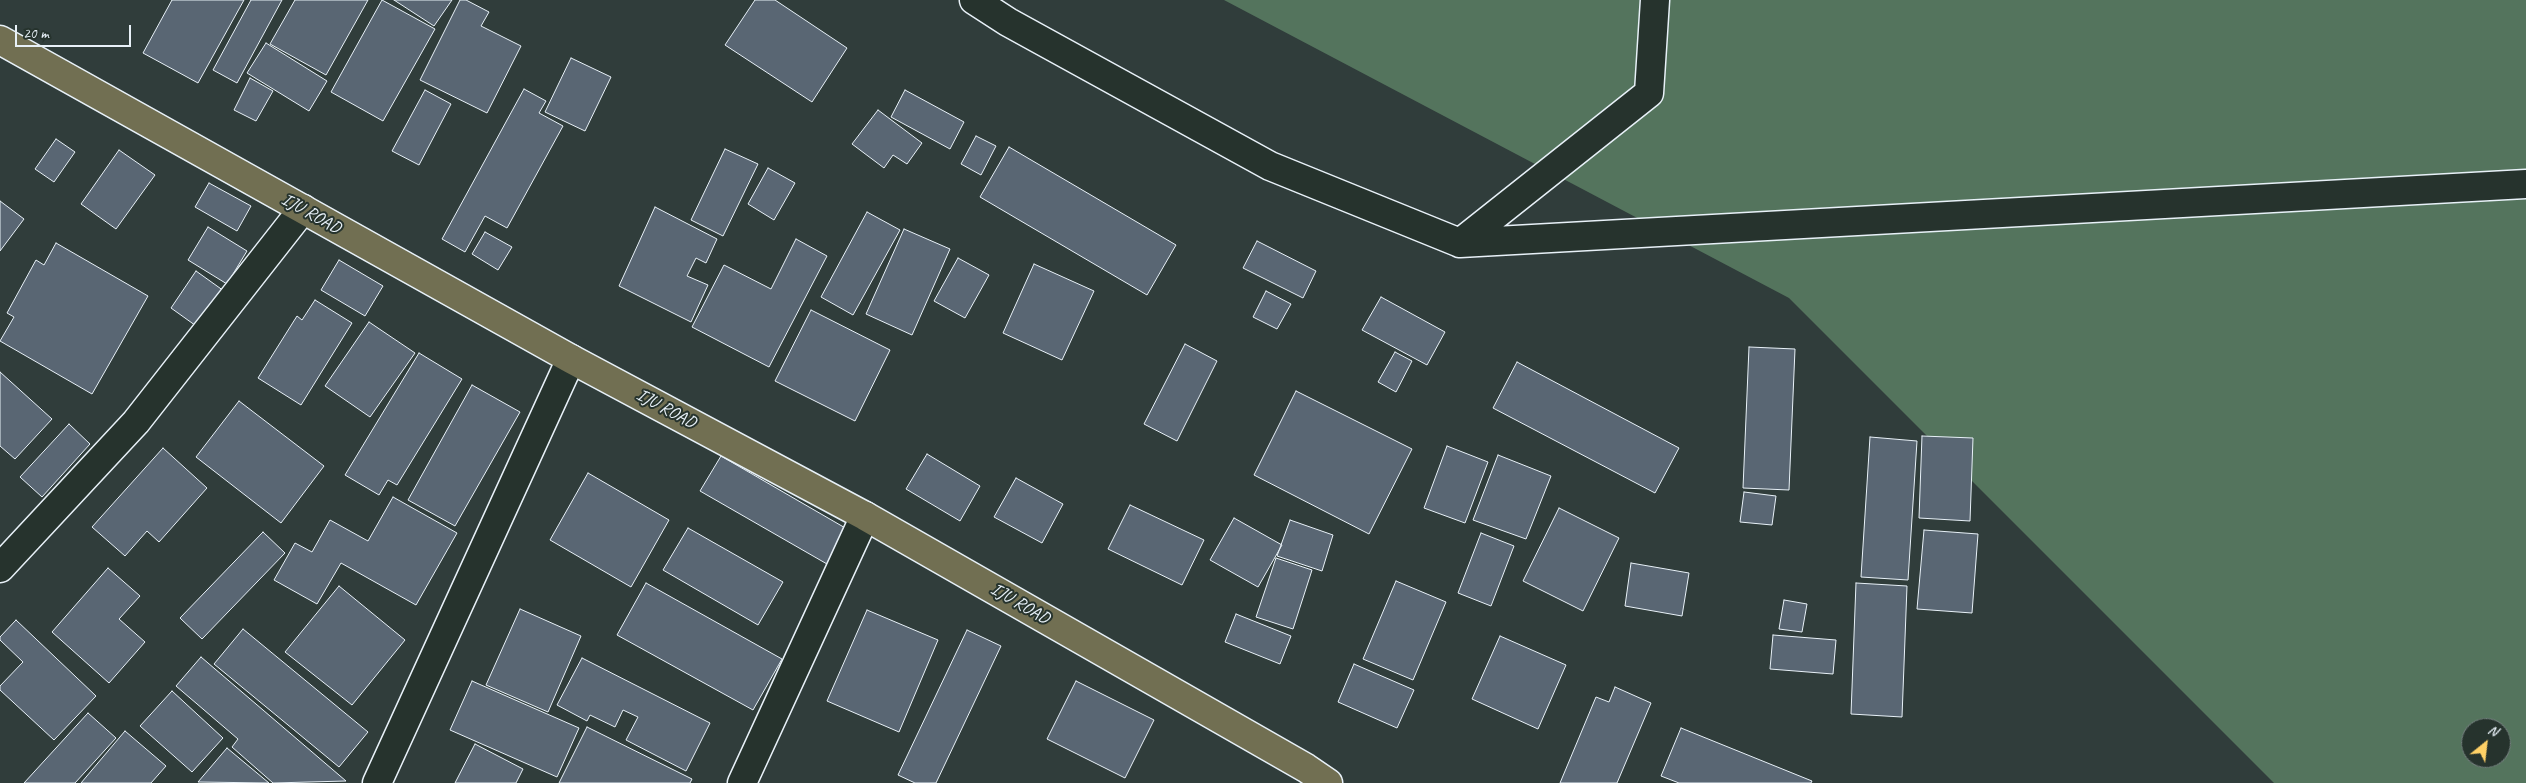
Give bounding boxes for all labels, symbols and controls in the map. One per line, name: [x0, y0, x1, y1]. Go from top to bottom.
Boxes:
scale bar: [18, 15, 134, 47]
text: 20 m: [23, 24, 49, 43]
street label: IJU ROAD: [278, 189, 344, 239]
street label: IJU ROAD: [633, 384, 699, 434]
street label: IJU ROAD: [987, 579, 1053, 629]
north arrow: [2461, 718, 2511, 768]
text: N: [2485, 721, 2501, 740]

